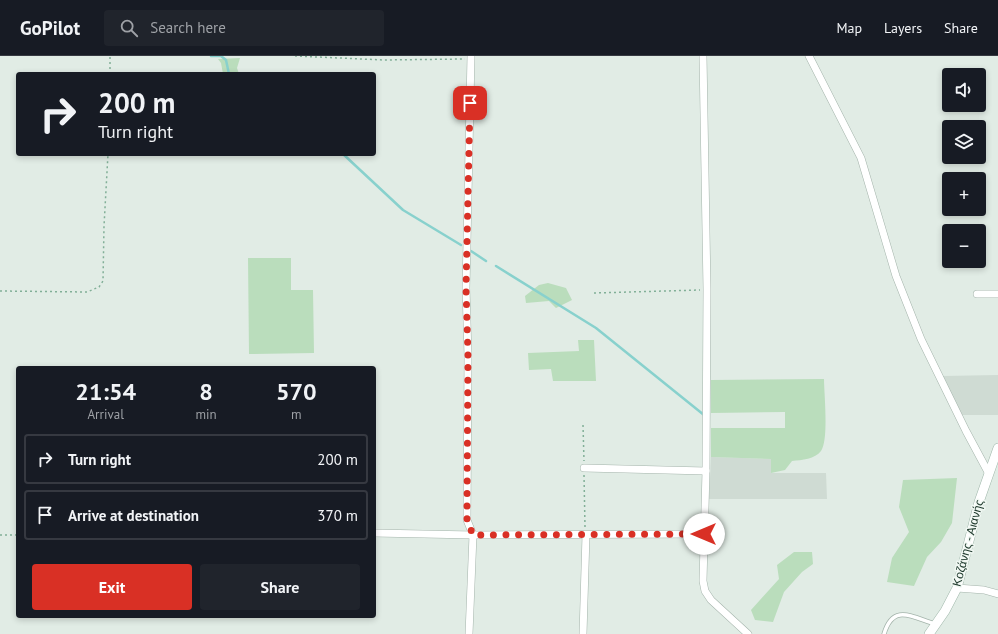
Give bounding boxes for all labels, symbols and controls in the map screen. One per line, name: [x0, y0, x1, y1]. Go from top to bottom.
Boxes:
search box: [104, 10, 384, 46]
text: GoPilot: [20, 16, 80, 40]
icon: search: [118, 17, 140, 39]
text: Search here: [150, 18, 226, 37]
text: Map: [836, 19, 862, 37]
text: Layers: [884, 19, 922, 37]
text: Share: [944, 19, 978, 37]
map controls: [942, 68, 986, 268]
button: sound: [942, 68, 986, 112]
text: 200 m: [98, 84, 175, 121]
pin: [453, 86, 487, 120]
icon: right: [32, 88, 84, 140]
icon: arrive: [459, 92, 481, 114]
text: Turn right: [98, 120, 173, 143]
button: layers: [942, 120, 986, 164]
button: +: [942, 172, 986, 216]
button: −: [942, 224, 986, 268]
text: 21:54: [75, 376, 136, 407]
text: 8: [199, 376, 213, 407]
text: 570: [276, 376, 317, 407]
text: Arrival: [88, 406, 124, 423]
text: min: [195, 406, 217, 423]
text: m: [291, 406, 302, 423]
icon: right: [34, 448, 56, 470]
text: Turn right: [68, 450, 131, 469]
text: 200 m: [317, 450, 358, 469]
street label: Κοζάνης - Αιανής: [949, 498, 986, 588]
icon: arrive: [34, 504, 56, 526]
text: Arrive at destination: [68, 506, 199, 525]
text: 370 m: [317, 506, 358, 525]
position arrow: [683, 513, 725, 555]
button: Exit: [32, 564, 192, 610]
button: Share: [200, 564, 360, 610]

